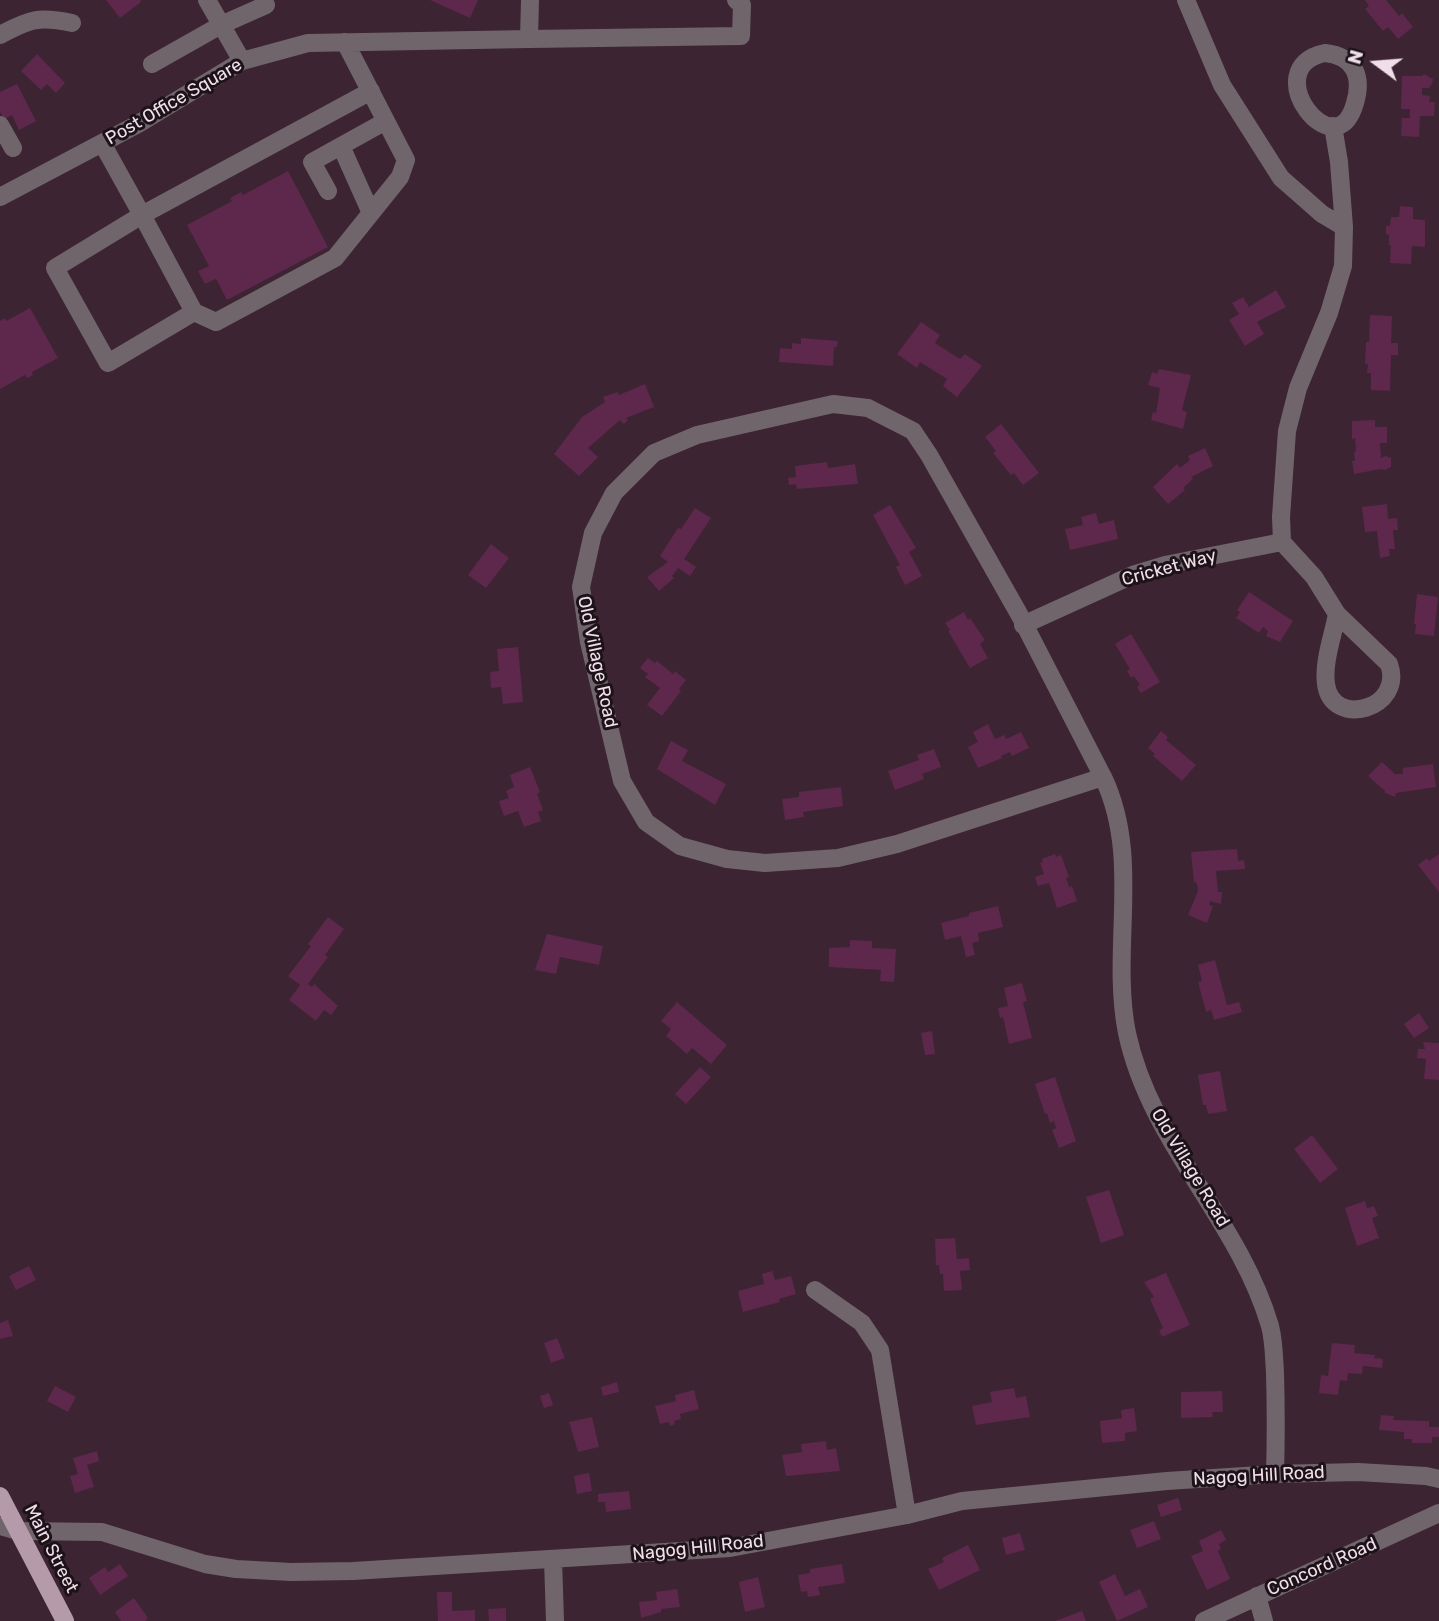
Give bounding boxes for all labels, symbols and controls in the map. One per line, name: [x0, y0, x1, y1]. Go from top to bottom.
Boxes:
north arrow: [1341, 28, 1411, 98]
text: N: [1342, 47, 1368, 67]
street label: Post Office Square: [102, 54, 246, 150]
street label: Cricket Way: [1119, 545, 1219, 591]
street label: Old Village Road: [572, 594, 622, 730]
street label: Old Village Road: [1146, 1105, 1234, 1231]
street label: Nagog Hill Road: [1193, 1462, 1325, 1490]
street label: Main Street: [20, 1501, 82, 1597]
street label: Nagog Hill Road: [631, 1530, 765, 1566]
street label: Concord Road: [1264, 1533, 1380, 1601]

